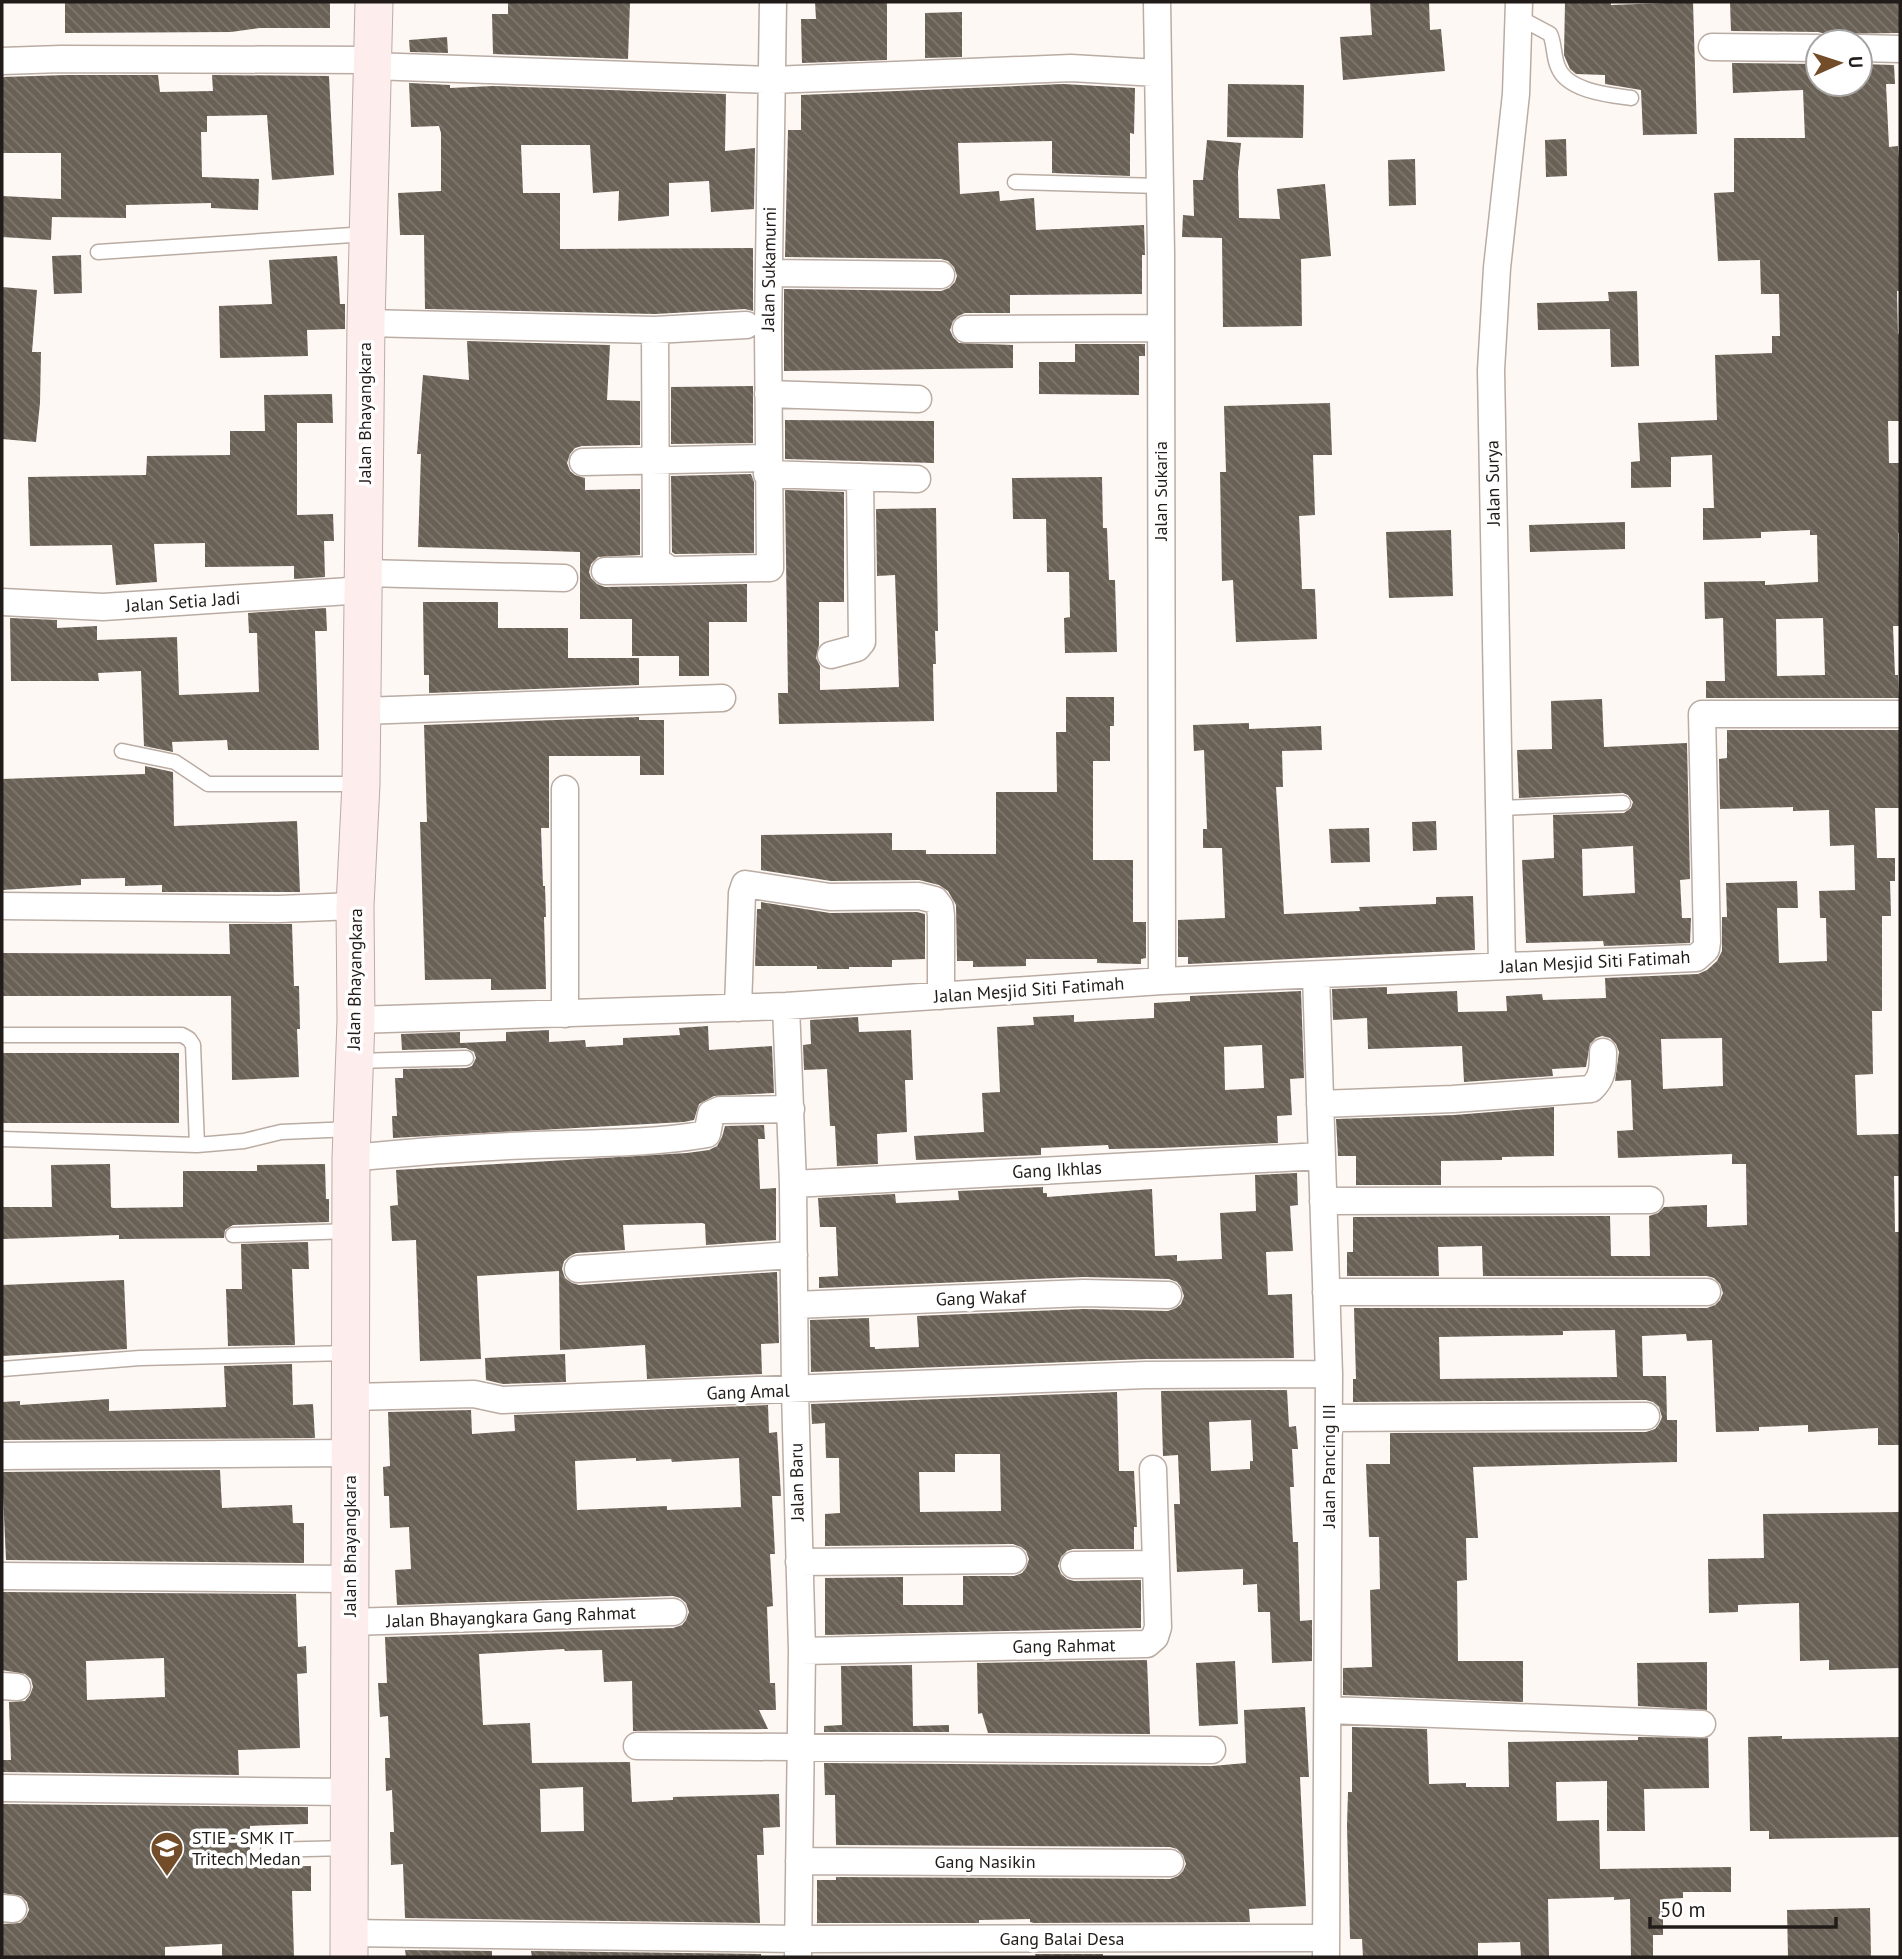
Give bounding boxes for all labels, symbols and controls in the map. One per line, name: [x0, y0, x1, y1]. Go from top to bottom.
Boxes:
north arrow: [1804, 28, 1874, 98]
text: U: [1844, 56, 1868, 69]
street label: Jalan Sukamurni: [756, 206, 781, 333]
street label: Jalan Bhayangkara: [353, 342, 376, 485]
street label: Jalan Surya: [1480, 440, 1505, 527]
street label: Jalan Sukaria: [1149, 441, 1172, 542]
street label: Jalan Setia Jadi: [124, 586, 241, 617]
street label: Jalan Bhayangkara: [342, 908, 367, 1051]
street label: Jalan Mesjid Siti Fatimah: [1498, 945, 1691, 978]
street label: Jalan Mesjid Siti Fatimah: [932, 971, 1125, 1008]
street label: Gang Ikhlas: [1012, 1156, 1102, 1183]
street label: Gang Wakaf: [935, 1284, 1028, 1311]
street label: Gang Amal: [706, 1379, 791, 1404]
street label: Jalan Pancing III: [1317, 1404, 1340, 1529]
street label: Jalan Baru: [784, 1443, 809, 1522]
street label: Jalan Bhayangkara: [338, 1475, 361, 1618]
street label: Jalan Bhayangkara Gang Rahmat: [385, 1601, 636, 1632]
street label: Gang Rahmat: [1012, 1633, 1116, 1658]
place label: STIE - SMK IT Tritech Medan: [192, 1826, 301, 1870]
school or university icon: STIE - SMK IT Tritech Medan: [148, 1829, 186, 1878]
street label: Gang Nasikin: [935, 1850, 1036, 1873]
scale bar: [1650, 1885, 1836, 1929]
text: 50 m: [1660, 1896, 1706, 1923]
street label: Gang Balai Desa: [1000, 1927, 1124, 1950]

